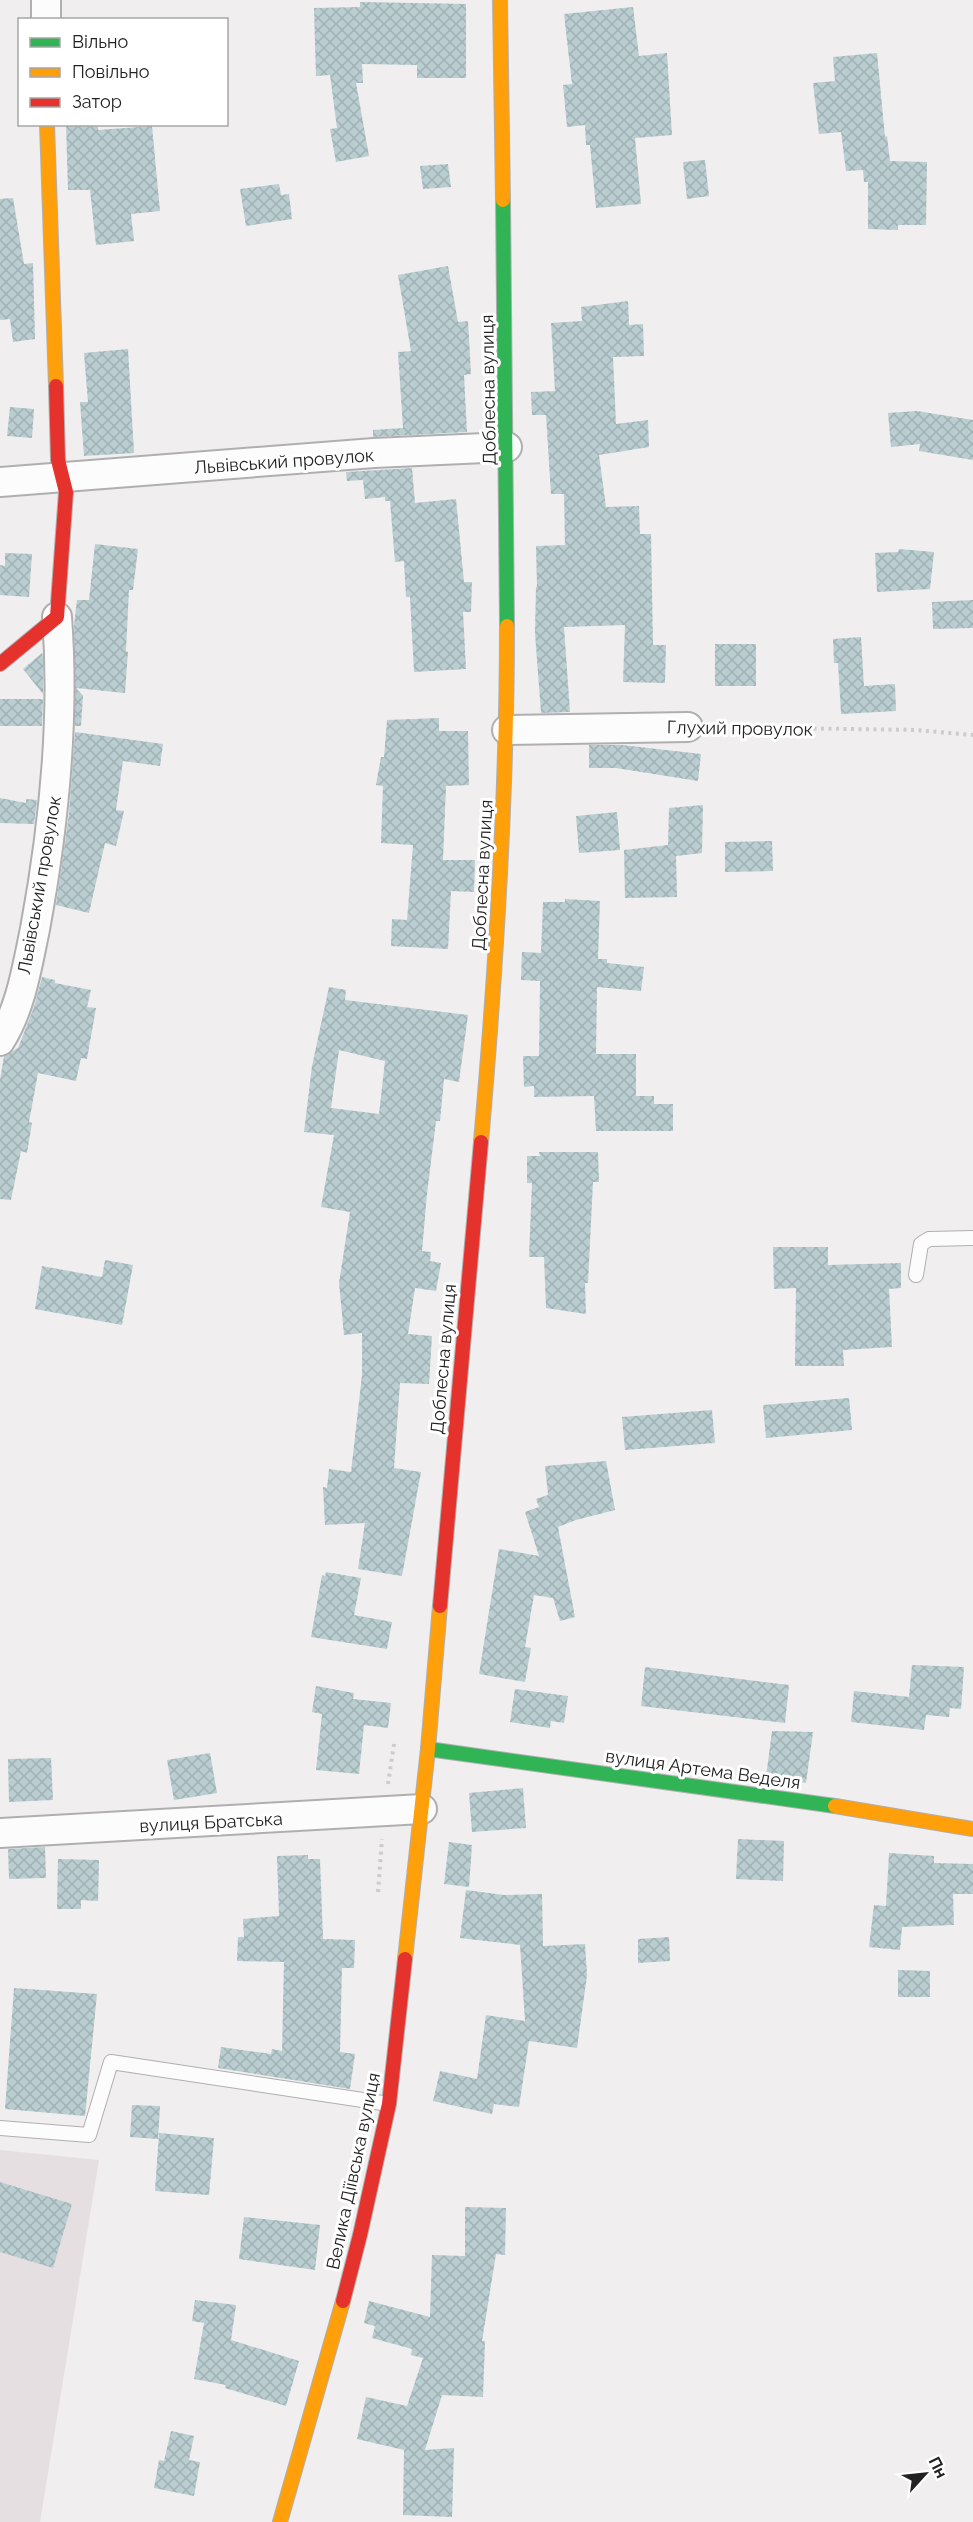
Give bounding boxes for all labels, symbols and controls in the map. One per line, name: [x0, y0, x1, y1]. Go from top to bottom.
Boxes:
legend: [18, 18, 228, 126]
text: Вільно: [72, 31, 128, 52]
text: Повільно: [72, 61, 150, 82]
text: Затор: [72, 91, 122, 112]
street label: Доблесна вулиця: [476, 314, 500, 466]
street label: Львівський провулок: [193, 444, 375, 478]
street label: Глухий провулок: [667, 716, 813, 740]
street label: Львівський провулок: [13, 794, 65, 976]
street label: Доблесна вулиця: [468, 799, 496, 951]
street label: Доблесна вулиця: [426, 1283, 460, 1435]
street label: вулиця Артема Веделя: [604, 1745, 802, 1793]
street label: вулиця Братська: [139, 1808, 283, 1836]
street label: Велика Діївська вулиця: [322, 2071, 384, 2271]
north arrow: [895, 2444, 955, 2504]
text: Пн: [925, 2454, 951, 2481]

